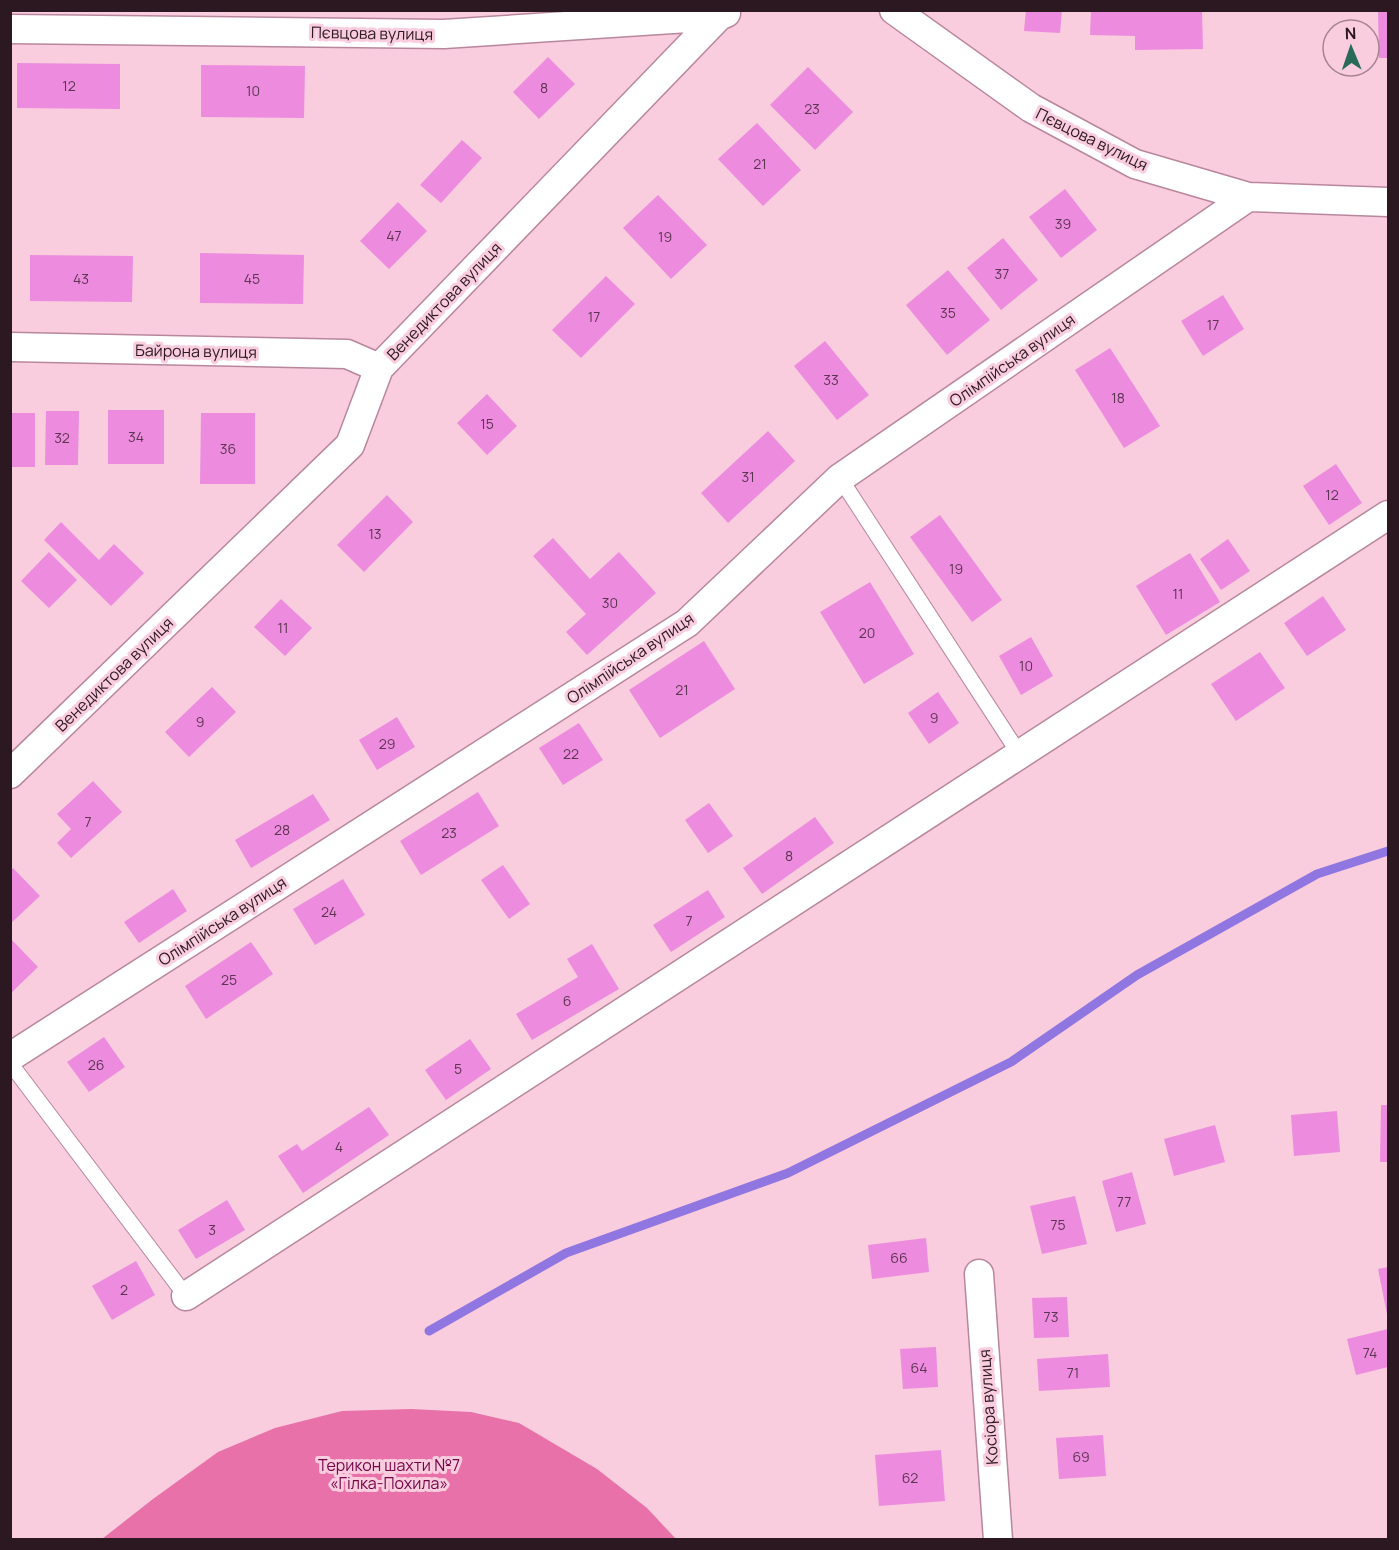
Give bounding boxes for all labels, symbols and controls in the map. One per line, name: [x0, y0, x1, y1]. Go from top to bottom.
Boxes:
north arrow: [1321, 18, 1381, 78]
street label: Пєвцова вулиця: [311, 21, 433, 45]
text: N: [1344, 22, 1357, 44]
house number: 12: [62, 76, 76, 95]
house number: 8: [540, 78, 548, 97]
house number: 10: [246, 81, 260, 100]
house number: 23: [804, 99, 820, 118]
street label: Пєвцова вулиця: [1032, 102, 1152, 176]
house number: 21: [753, 154, 767, 173]
house number: 39: [1055, 214, 1071, 233]
house number: 47: [386, 226, 402, 245]
house number: 19: [658, 227, 672, 246]
street label: Венедиктова вулиця: [382, 237, 506, 365]
house number: 37: [995, 264, 1009, 283]
house number: 43: [73, 269, 89, 288]
house number: 45: [244, 269, 260, 288]
house number: 35: [940, 303, 956, 322]
house number: 17: [588, 307, 600, 326]
street label: Олімпійська вулиця: [945, 308, 1079, 412]
house number: 17: [1207, 315, 1219, 334]
street label: Байрона вулиця: [135, 339, 257, 363]
house number: 33: [823, 370, 839, 389]
house number: 18: [1111, 388, 1125, 407]
house number: 15: [480, 414, 494, 433]
house number: 34: [128, 427, 144, 446]
house number: 32: [54, 428, 70, 447]
house number: 36: [220, 439, 236, 458]
house number: 31: [741, 467, 755, 486]
house number: 12: [1325, 485, 1339, 504]
house number: 13: [368, 524, 382, 543]
house number: 19: [949, 559, 963, 578]
house number: 11: [1173, 584, 1183, 603]
house number: 30: [602, 593, 618, 612]
street label: Олімпійська вулиця: [562, 607, 698, 709]
street label: Венедиктова вулиця: [50, 612, 178, 736]
house number: 11: [278, 618, 288, 637]
house number: 20: [859, 623, 875, 642]
house number: 10: [1019, 656, 1033, 675]
house number: 21: [675, 680, 689, 699]
house number: 9: [930, 708, 938, 727]
house number: 9: [196, 712, 204, 731]
house number: 29: [379, 734, 395, 753]
house number: 22: [563, 744, 579, 763]
house number: 7: [84, 812, 92, 831]
house number: 28: [274, 820, 290, 839]
house number: 23: [441, 823, 457, 842]
house number: 8: [785, 846, 793, 865]
street label: Олімпійська вулиця: [154, 871, 290, 971]
house number: 24: [321, 902, 337, 921]
house number: 7: [685, 911, 693, 930]
house number: 25: [221, 970, 237, 989]
house number: 6: [563, 991, 571, 1010]
house number: 26: [88, 1055, 104, 1074]
house number: 5: [454, 1059, 462, 1078]
house number: 4: [335, 1137, 343, 1156]
house number: 77: [1117, 1192, 1131, 1211]
house number: 75: [1050, 1215, 1066, 1234]
house number: 3: [208, 1220, 216, 1239]
house number: 66: [890, 1248, 908, 1267]
house number: 2: [120, 1280, 128, 1299]
house number: 73: [1044, 1307, 1058, 1326]
house number: 74: [1363, 1343, 1377, 1362]
street label: Косіора вулиця: [973, 1349, 1003, 1465]
house number: 64: [911, 1358, 927, 1377]
house number: 71: [1067, 1363, 1079, 1382]
house number: 69: [1072, 1447, 1090, 1466]
park label: Терикон шахти №7 «Гілка-Похила»: [318, 1454, 460, 1494]
house number: 62: [902, 1468, 918, 1487]

